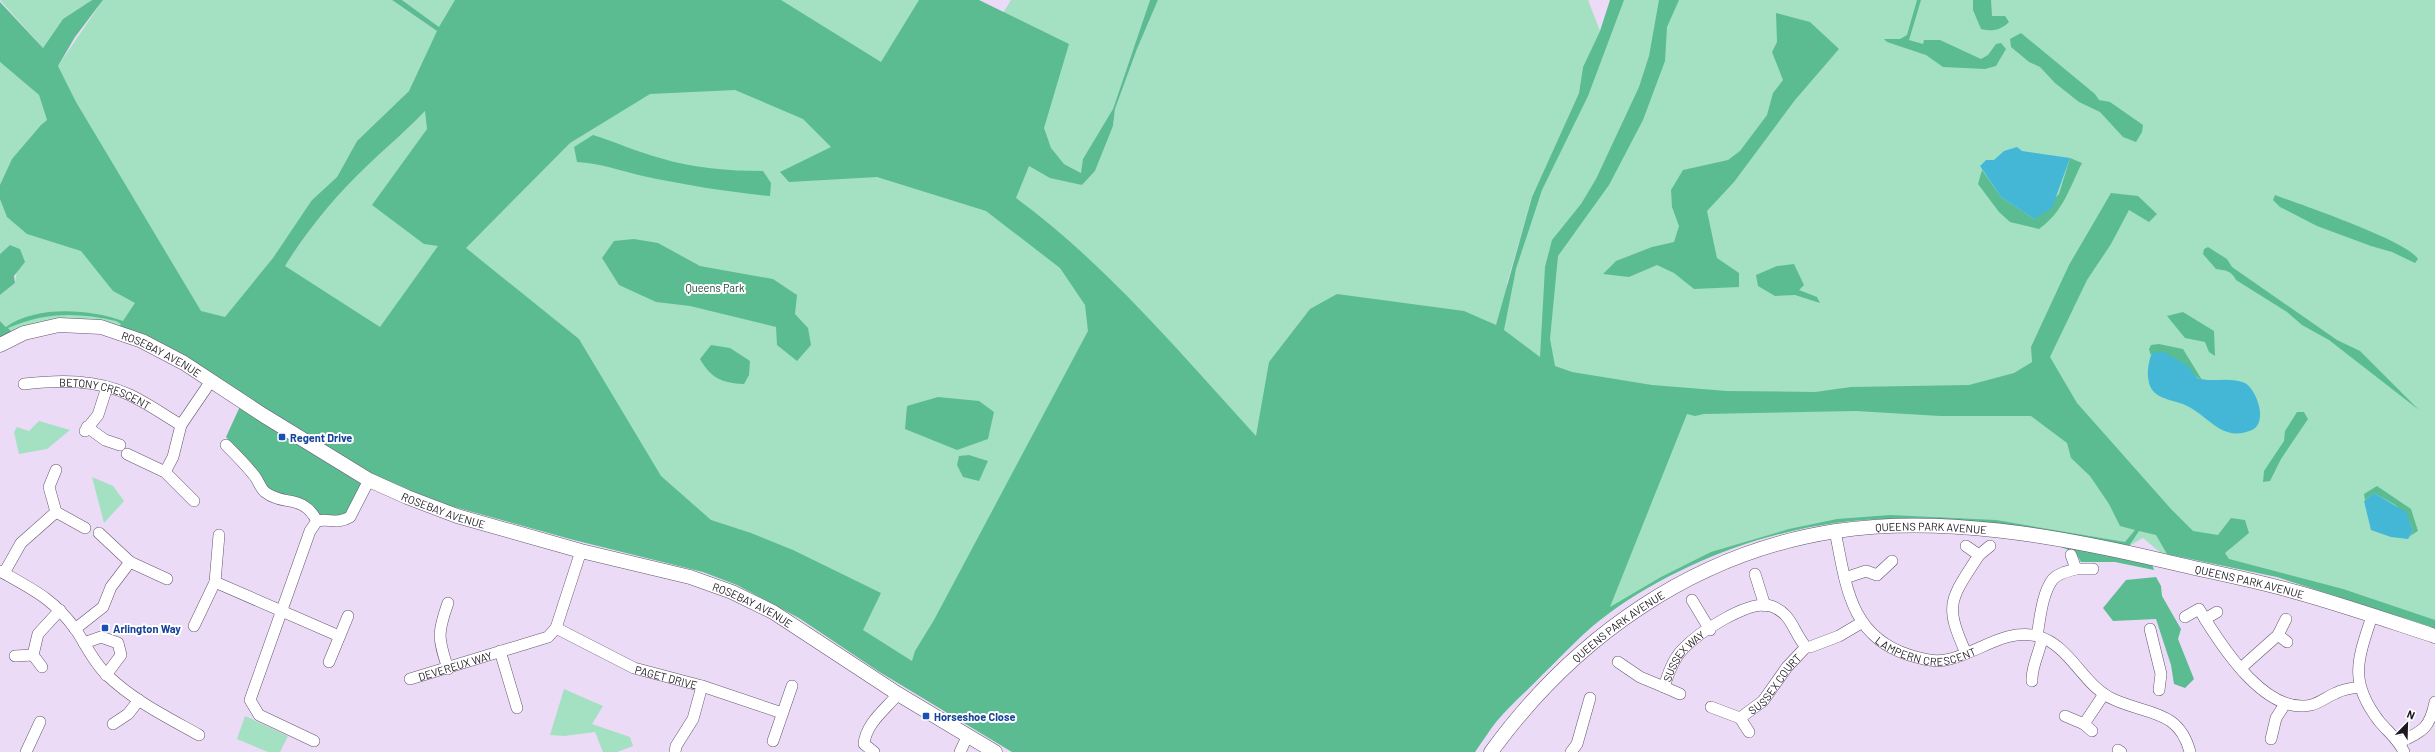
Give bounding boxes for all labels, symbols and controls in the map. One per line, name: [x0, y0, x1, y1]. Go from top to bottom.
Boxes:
park label: Queens Park: [686, 281, 745, 294]
street label: ROSEBAY AVENUE: [120, 328, 204, 379]
street label: BETONY CRESCENT: [59, 375, 153, 411]
place label: Regent Drive: [290, 431, 352, 444]
marker: Regent Drive: [277, 432, 287, 442]
street label: ROSEBAY AVENUE: [400, 489, 487, 530]
street label: QUEENS PARK AVENUE: [1875, 519, 1988, 536]
street label: QUEENS PARK AVENUE: [2194, 562, 2306, 601]
street label: ROSEBAY AVENUE: [711, 579, 796, 630]
street label: QUEENS PARK AVENUE: [1569, 587, 1667, 664]
place label: Arlington Way: [113, 622, 181, 635]
marker: Arlington Way: [100, 623, 110, 633]
street label: SUSSEX WAY: [1660, 627, 1707, 683]
street label: LAMPERN CRESCENT: [1873, 633, 1978, 667]
street label: DEVEREUX WAY: [416, 648, 494, 683]
street label: SUSSEX COURT: [1745, 651, 1803, 717]
street label: PAGET DRIVE: [634, 662, 699, 691]
north arrow: [2387, 704, 2427, 744]
text: N: [2405, 707, 2417, 722]
place label: Horseshoe Close: [934, 710, 1015, 723]
marker: Horseshoe Close: [921, 711, 931, 721]

